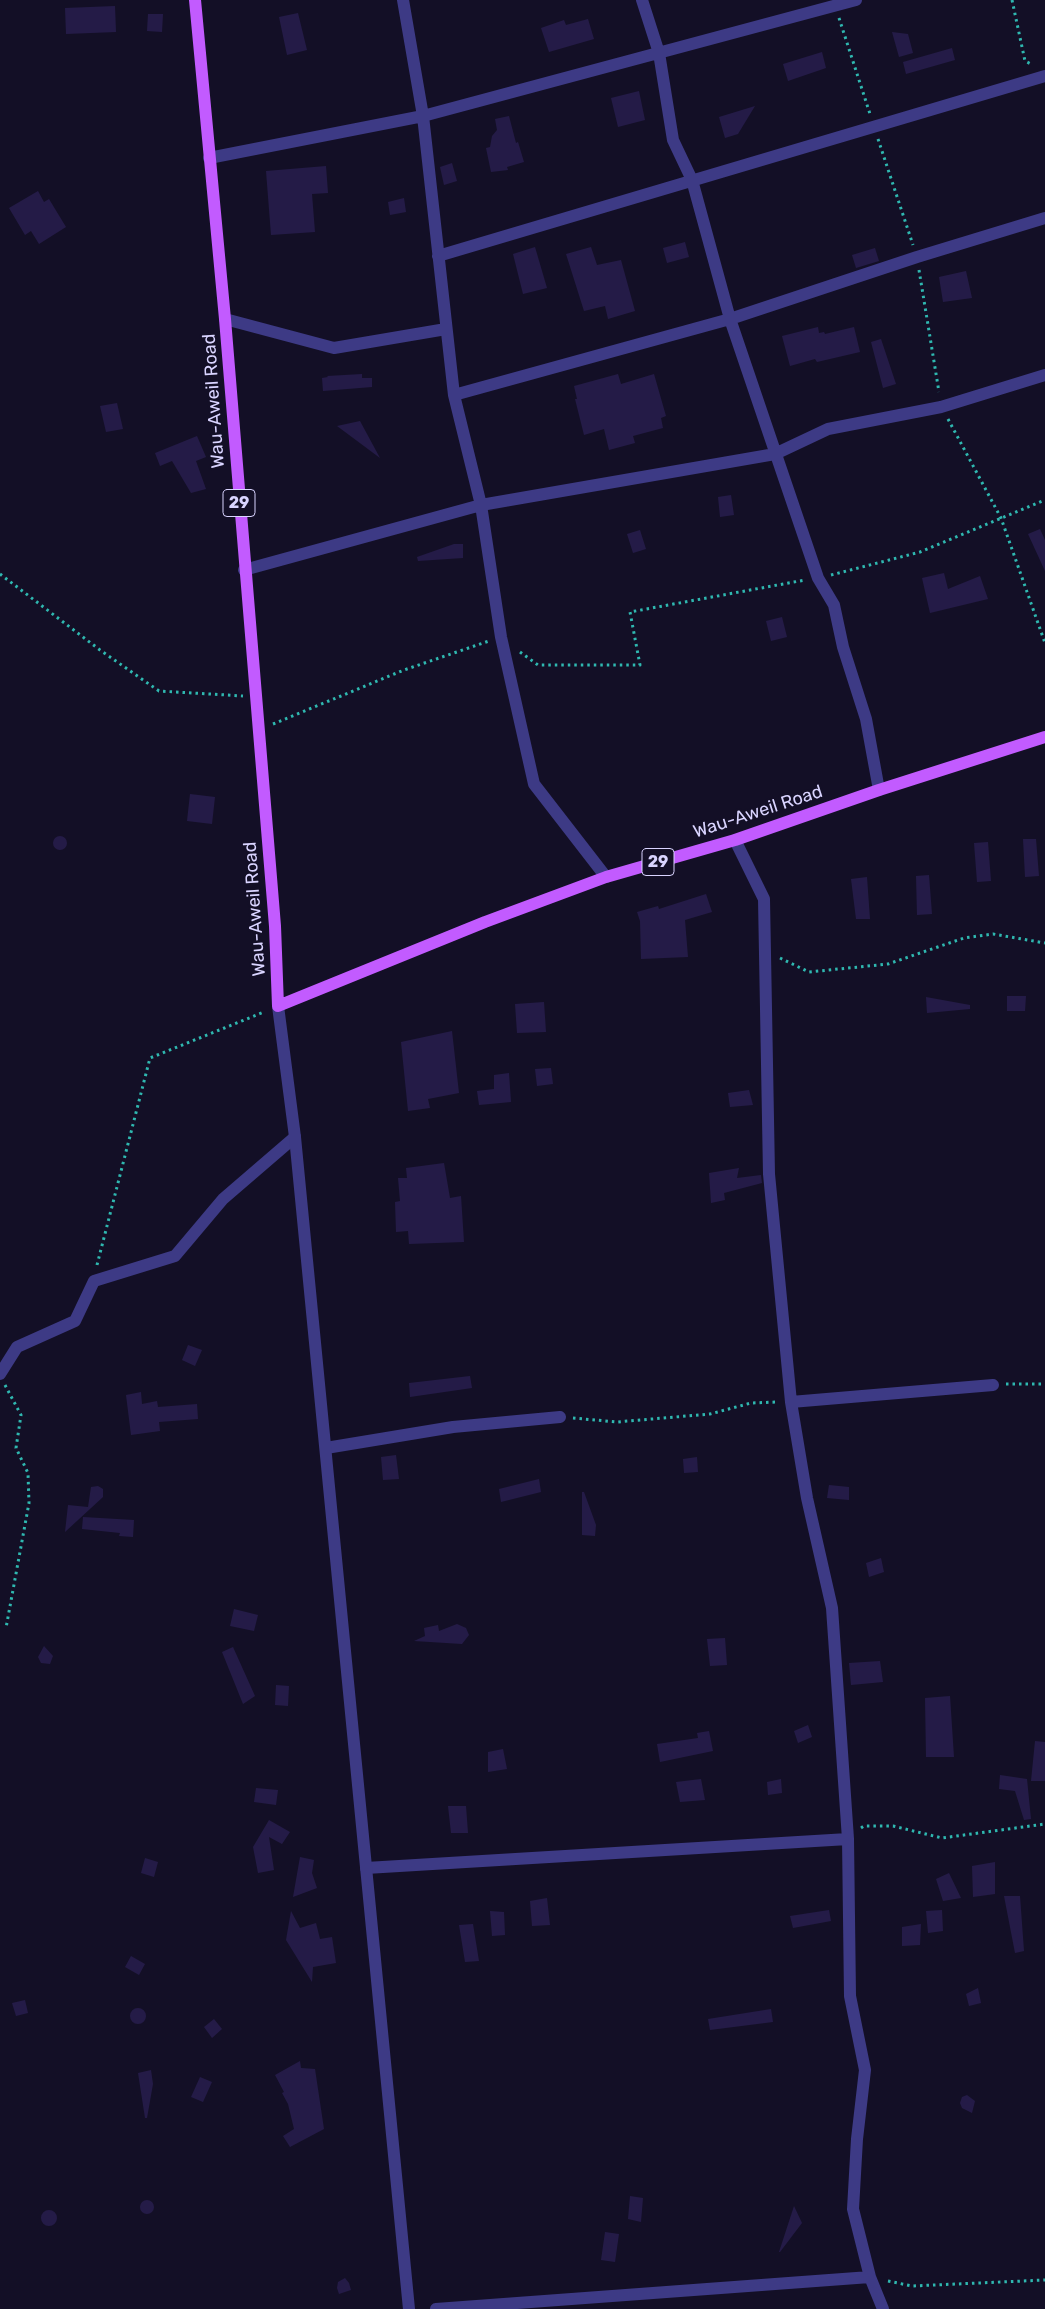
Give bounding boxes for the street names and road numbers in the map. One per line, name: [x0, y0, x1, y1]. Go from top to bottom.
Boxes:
street label: Wau-Aweil Road: [199, 333, 229, 469]
road number: 29: [223, 489, 255, 516]
street label: Wau-Aweil Road: [691, 781, 825, 843]
street label: Wau-Aweil Road: [240, 841, 270, 977]
road number: 29: [642, 849, 674, 876]

